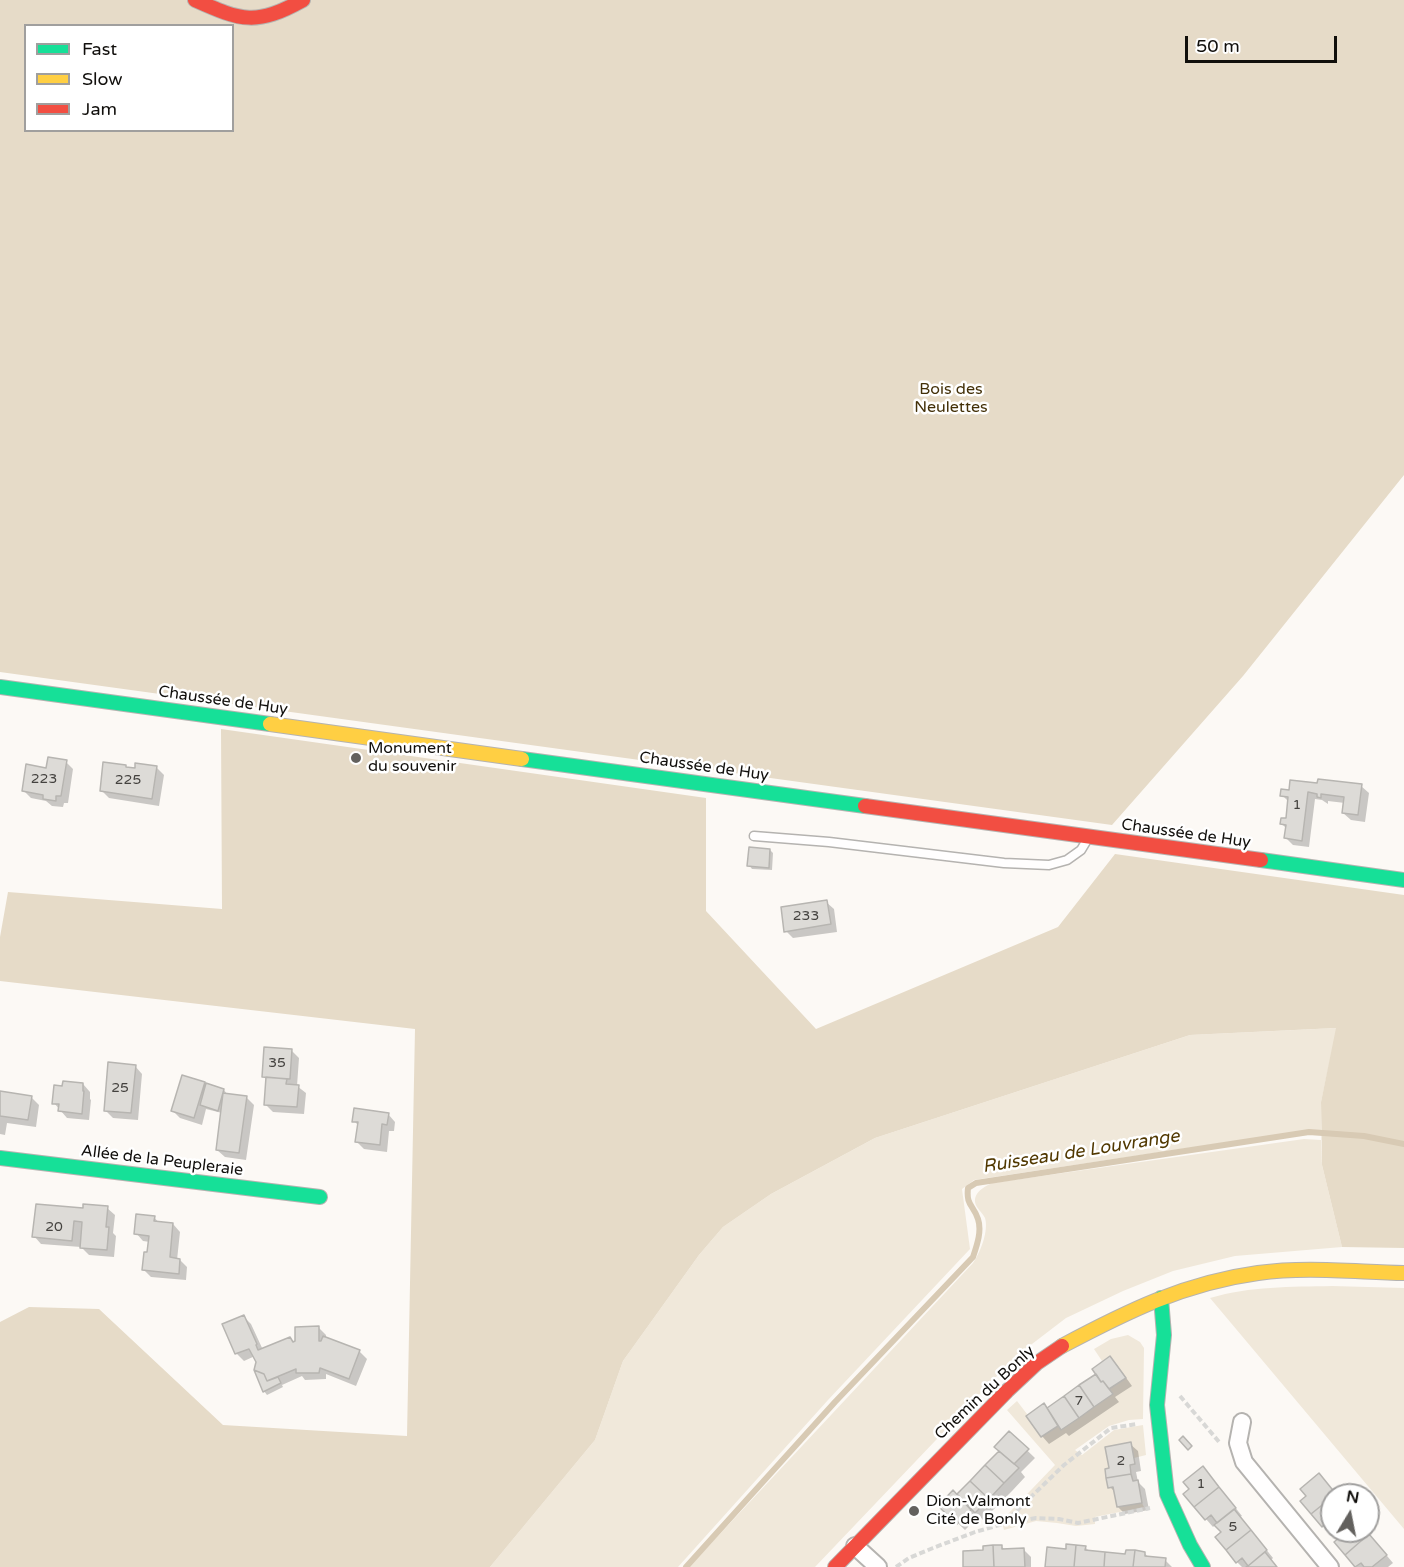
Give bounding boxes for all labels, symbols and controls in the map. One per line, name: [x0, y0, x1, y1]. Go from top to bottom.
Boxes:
legend: [24, 24, 234, 132]
scale bar: [1188, 24, 1340, 62]
text: 50 m: [1196, 35, 1240, 57]
text: Fast: [82, 38, 117, 60]
text: Slow: [82, 68, 123, 90]
text: Jam: [82, 98, 117, 120]
park label: Bois des Neulettes: [914, 380, 988, 418]
street label: Chaussée de Huy: [157, 682, 289, 720]
place label: Monument du souvenir: [368, 739, 456, 777]
street label: Chaussée de Huy: [638, 748, 770, 786]
marker: Monument du souvenir: [349, 751, 363, 765]
house number: 223: [31, 771, 57, 787]
house number: 225: [115, 772, 141, 788]
house number: 1: [1293, 797, 1301, 813]
street label: Chaussée de Huy: [1120, 815, 1252, 853]
house number: 233: [793, 908, 819, 924]
house number: 35: [268, 1055, 286, 1071]
house number: 25: [111, 1080, 129, 1096]
water label: Ruisseau de Louvrange: [981, 1126, 1181, 1178]
street label: Allée de la Peupleraie: [80, 1142, 244, 1180]
house number: 20: [45, 1219, 63, 1235]
street label: Chemin du Bonly: [931, 1342, 1039, 1444]
house number: 7: [1075, 1393, 1083, 1409]
house number: 2: [1117, 1453, 1125, 1469]
house number: 1: [1197, 1476, 1205, 1492]
north arrow: [1320, 1483, 1380, 1543]
text: N: [1345, 1486, 1361, 1508]
place label: Dion-Valmont Cité de Bonly: [926, 1492, 1031, 1530]
marker: Dion-Valmont Cité de Bonly: [907, 1504, 921, 1518]
house number: 5: [1229, 1519, 1237, 1535]

